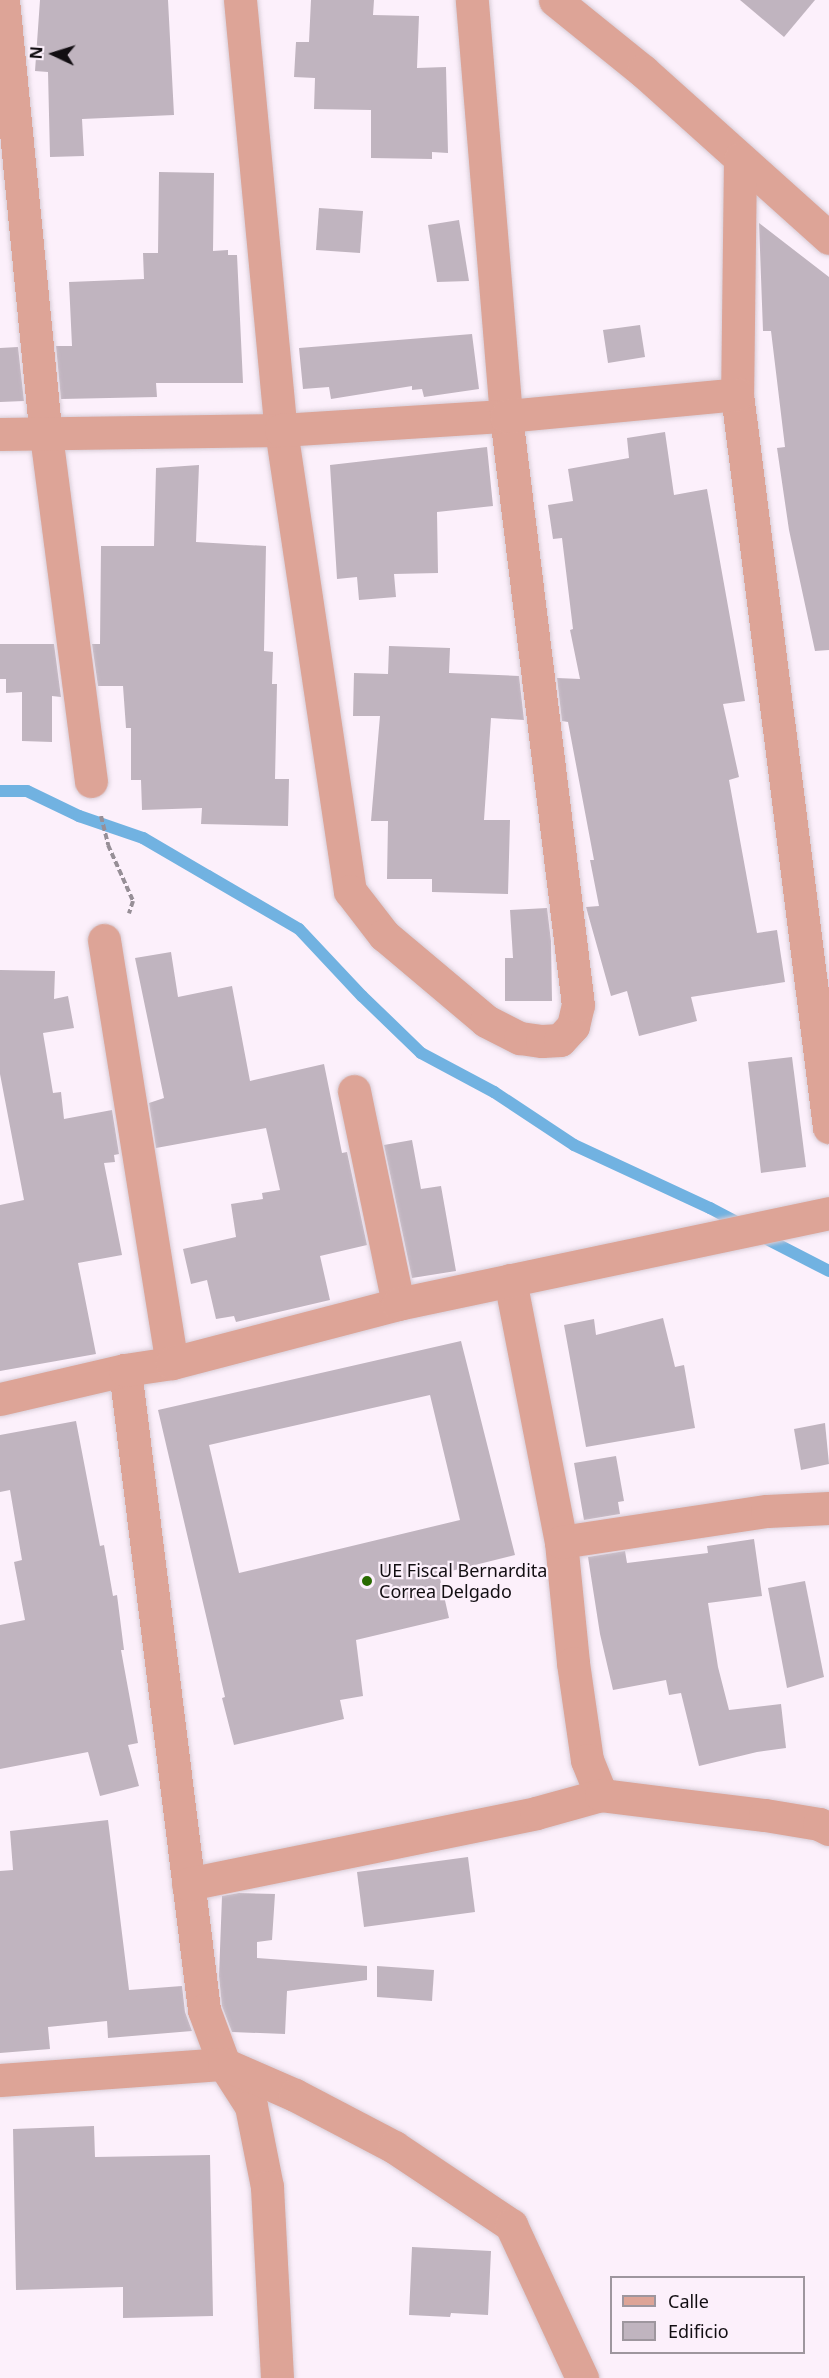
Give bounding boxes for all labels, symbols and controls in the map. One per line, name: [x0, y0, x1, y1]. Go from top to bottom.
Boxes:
north arrow: [24, 24, 84, 84]
text: N: [25, 45, 47, 60]
place label: UE Fiscal Bernardita Correa Delgado: [379, 1560, 547, 1602]
marker: UE Fiscal Bernardita Correa Delgado: [360, 1574, 374, 1588]
legend: [610, 2276, 805, 2354]
text: Calle: [668, 2289, 709, 2313]
text: Edificio: [668, 2319, 729, 2343]

